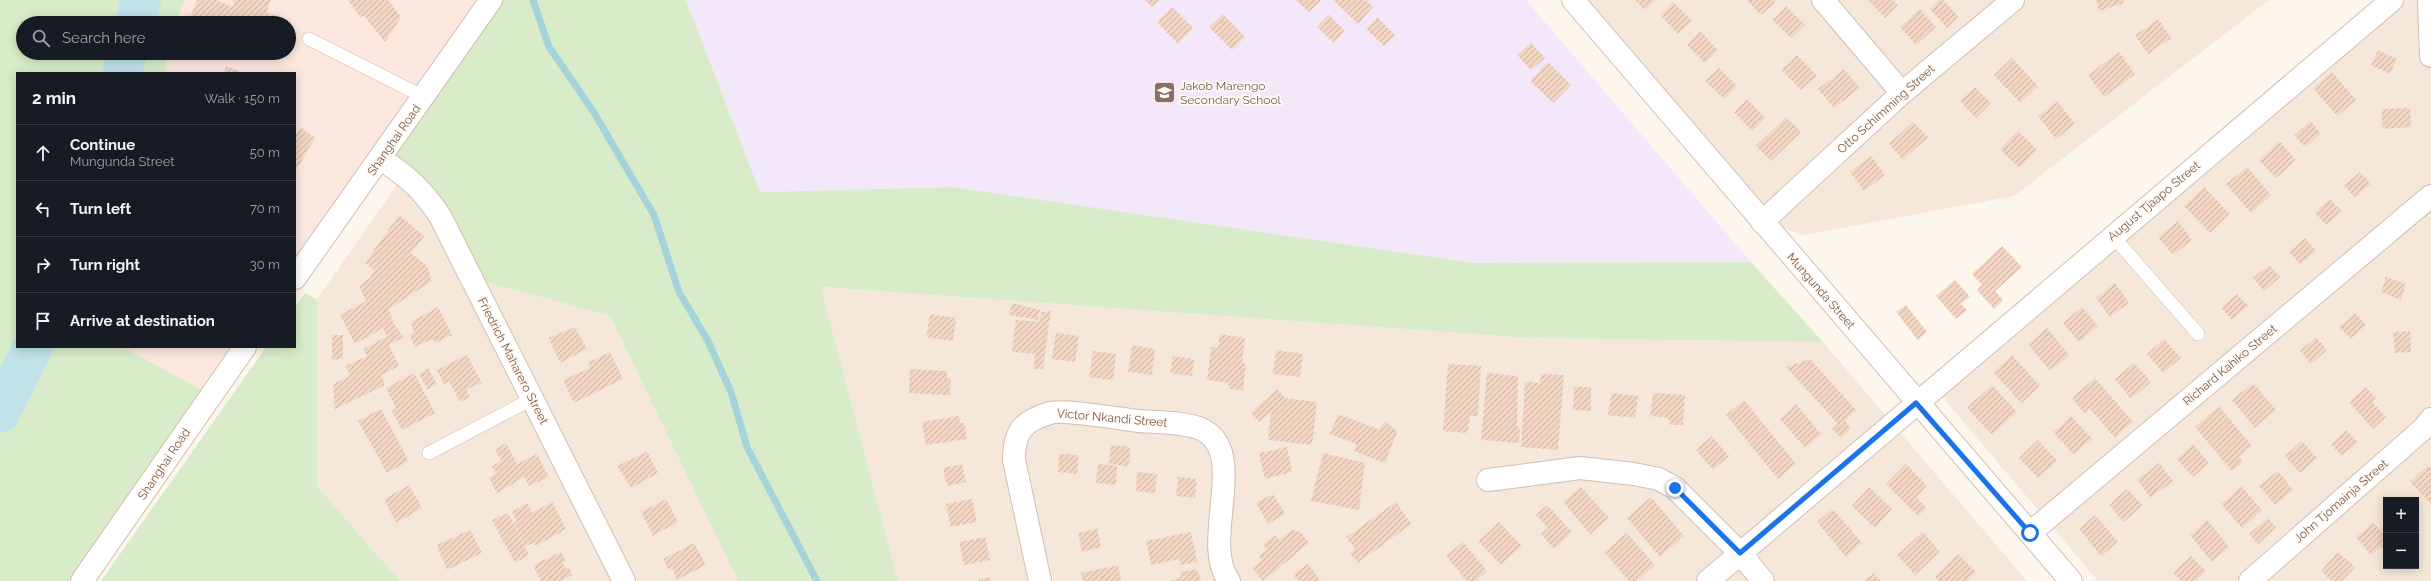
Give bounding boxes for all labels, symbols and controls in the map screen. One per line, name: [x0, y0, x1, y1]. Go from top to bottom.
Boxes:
search box: [16, 16, 296, 60]
icon: search: [30, 27, 52, 49]
text: Search here: [62, 29, 145, 47]
street label: Otto Schimming Street: [1834, 62, 1938, 156]
place label: Jakob Marengo Secondary School: [1180, 79, 1282, 107]
school or university icon: Jakob Marengo Secondary School: [1151, 80, 1177, 106]
text: 2 min: [32, 88, 76, 108]
text: Walk · 150 m: [205, 91, 280, 106]
street label: Shanghai Road: [364, 102, 424, 178]
text: Continue: [70, 136, 135, 154]
icon: ahead: [32, 142, 54, 164]
text: 50 m: [250, 145, 280, 160]
text: Mungunda Street: [70, 154, 175, 169]
street label: August Tjaapo Street: [2105, 158, 2203, 244]
icon: left: [32, 198, 54, 220]
text: Turn left: [70, 200, 131, 218]
text: 70 m: [250, 201, 280, 216]
street label: Mungunda Street: [1784, 250, 1858, 332]
icon: right: [32, 254, 54, 276]
text: Turn right: [70, 256, 140, 274]
text: 30 m: [250, 257, 280, 272]
street label: Friedrich Maharero Street: [475, 295, 551, 427]
icon: arrive: [32, 310, 54, 332]
text: Arrive at destination: [70, 312, 215, 330]
street label: Richard Kahiko Street: [2180, 322, 2280, 408]
street label: Victor Nkandi Street: [1056, 406, 1168, 430]
street label: Shanghai Road: [135, 426, 193, 502]
street label: John Tjomainja Street: [2291, 457, 2391, 545]
route end: [1666, 479, 1684, 497]
map controls: [2383, 497, 2419, 569]
button: +: [2383, 497, 2419, 533]
route start: [2021, 524, 2039, 542]
button: −: [2383, 533, 2419, 569]

